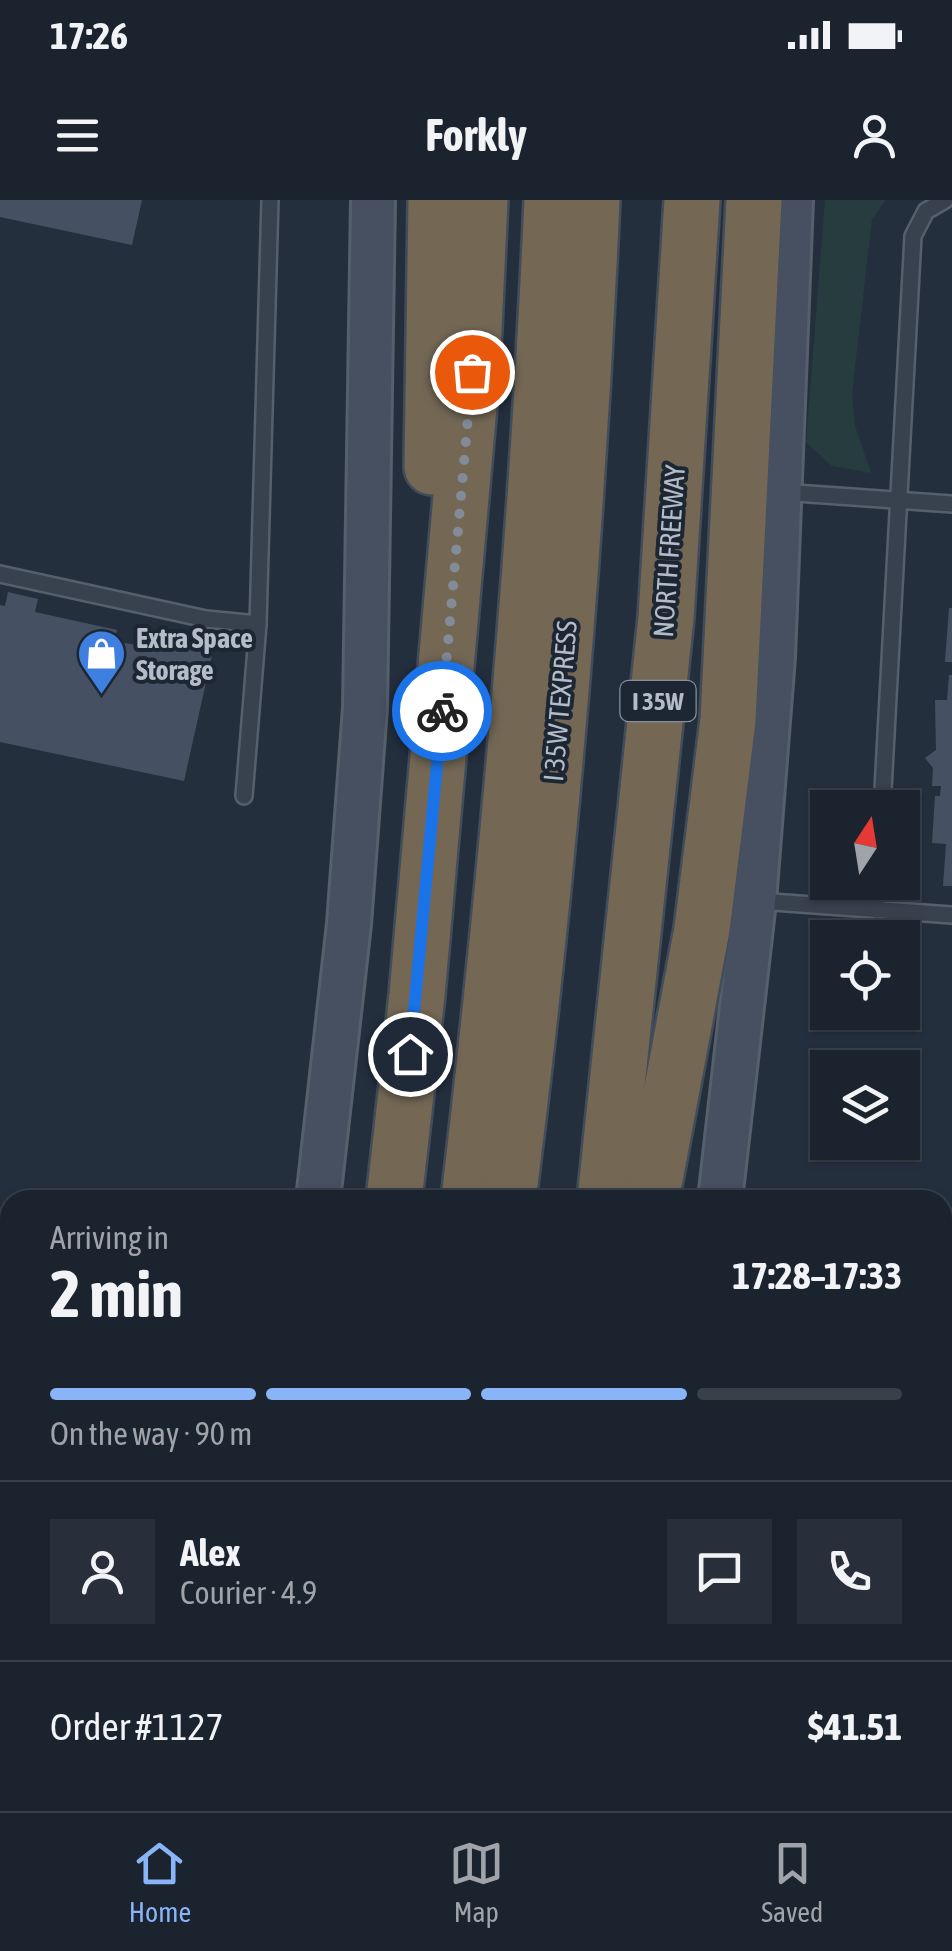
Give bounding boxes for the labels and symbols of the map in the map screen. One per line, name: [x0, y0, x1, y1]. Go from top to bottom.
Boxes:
pin: [430, 330, 515, 415]
street label: NORTH FREEWAY: [647, 463, 691, 638]
street label: I 35W TEXPRESS: [537, 619, 583, 783]
place label: Extra Space Storage: [136, 622, 253, 686]
shop icon: Extra Space Storage: [75, 628, 127, 696]
courier: [392, 661, 492, 761]
road number: I 35W: [620, 681, 696, 721]
north arrow: [810, 790, 920, 900]
pin: [368, 1012, 453, 1097]

